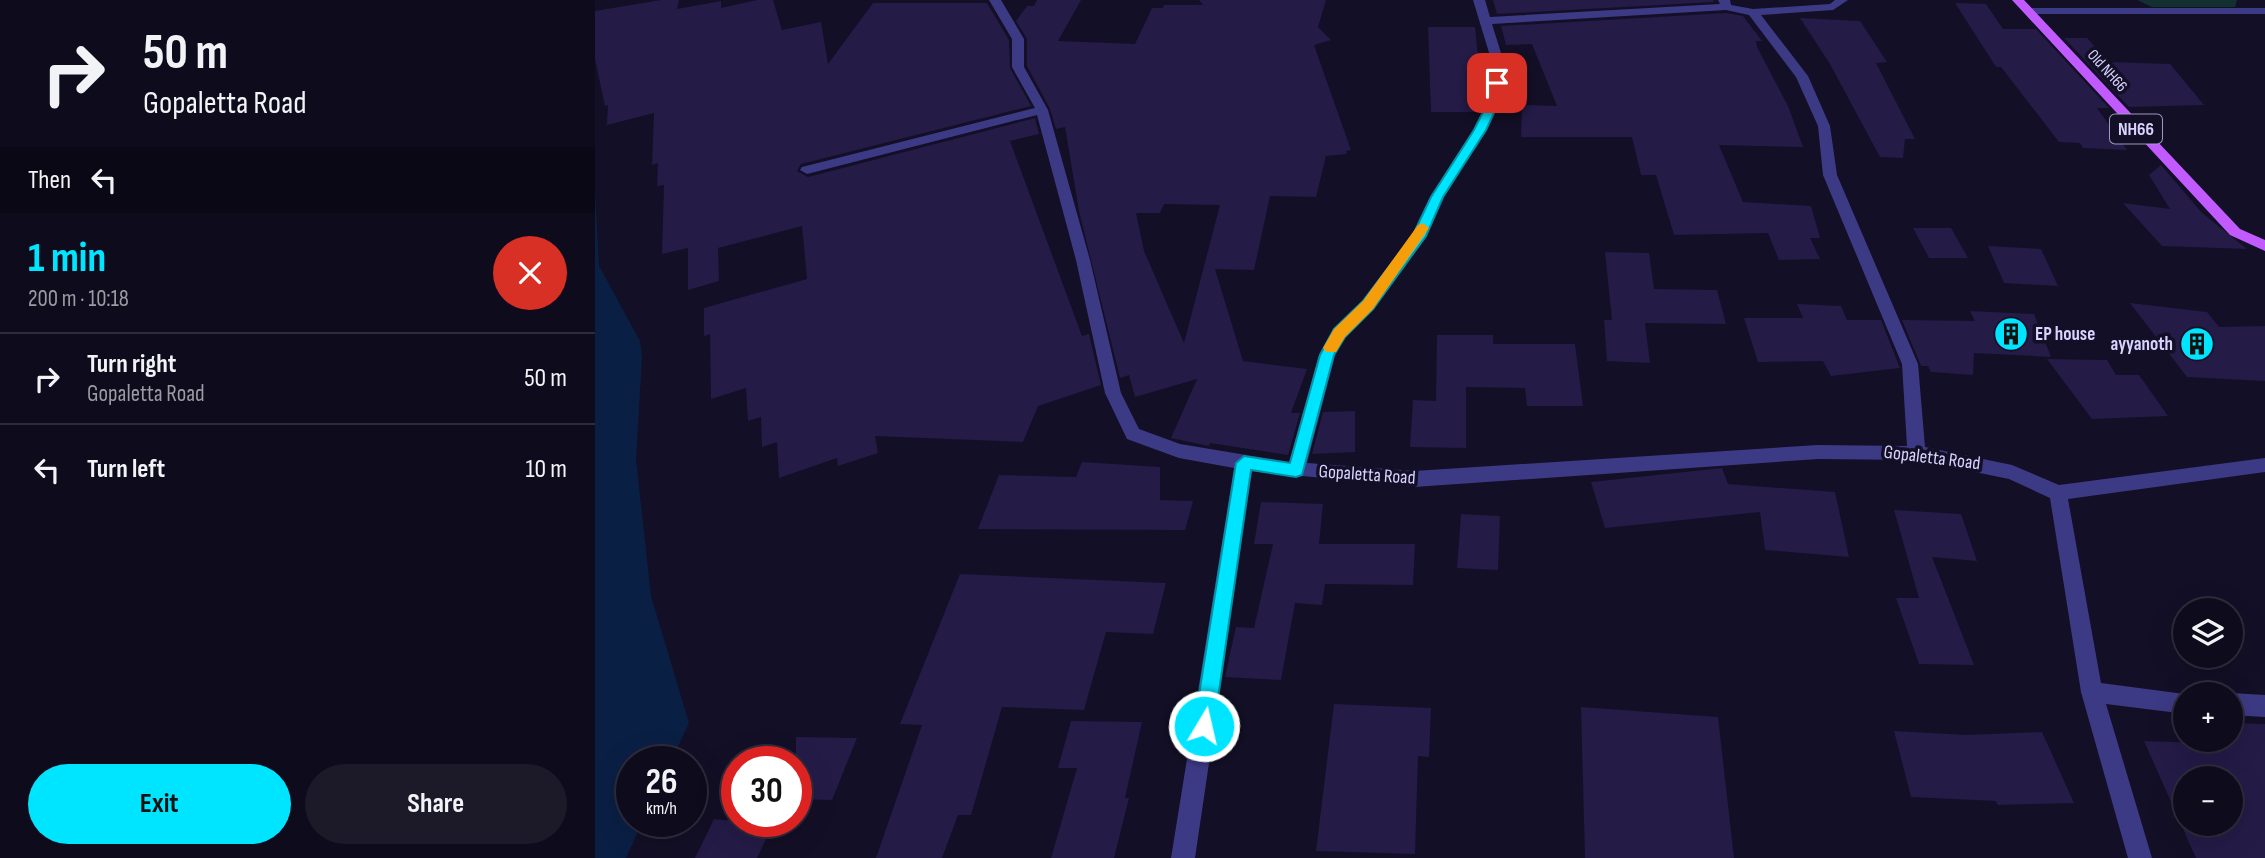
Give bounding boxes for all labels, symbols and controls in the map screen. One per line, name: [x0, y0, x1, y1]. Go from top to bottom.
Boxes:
text: 50 m: [143, 24, 228, 83]
icon: right: [28, 28, 119, 119]
street label: Old NH66: [2083, 46, 2131, 96]
pin: [1467, 53, 1527, 113]
icon: arrive: [1478, 64, 1516, 102]
text: Gopaletta Road: [143, 84, 307, 123]
road number: NH66: [2110, 114, 2162, 144]
icon: left: [85, 161, 123, 199]
text: Then: [28, 165, 71, 196]
text: 1 min: [28, 233, 106, 284]
button: close: [493, 236, 567, 310]
text: 200 m · 10:18: [28, 285, 129, 313]
building icon: EP house: [1992, 315, 2030, 353]
place label: EP house: [2035, 323, 2095, 346]
building icon: ayyanoth: [2178, 325, 2216, 363]
place label: ayyanoth: [2111, 333, 2173, 356]
text: Turn right: [87, 349, 176, 380]
icon: right: [28, 360, 66, 398]
text: 50 m: [524, 363, 567, 394]
text: Gopaletta Road: [87, 380, 205, 408]
street label: Gopaletta Road: [1882, 441, 1982, 475]
icon: left: [28, 451, 66, 489]
text: Turn left: [87, 454, 165, 485]
text: 10 m: [525, 454, 567, 485]
street label: Gopaletta Road: [1318, 460, 1416, 490]
map controls: [2173, 598, 2243, 836]
button: layers: [2173, 598, 2243, 668]
button: +: [2173, 682, 2243, 752]
position arrow: [1167, 689, 1241, 763]
speed limit sign: 30: [721, 746, 812, 837]
text: 26: [646, 761, 677, 804]
button: Exit: [28, 764, 291, 844]
button: Share: [305, 764, 567, 844]
button: −: [2173, 766, 2243, 836]
text: km/h: [646, 798, 677, 819]

